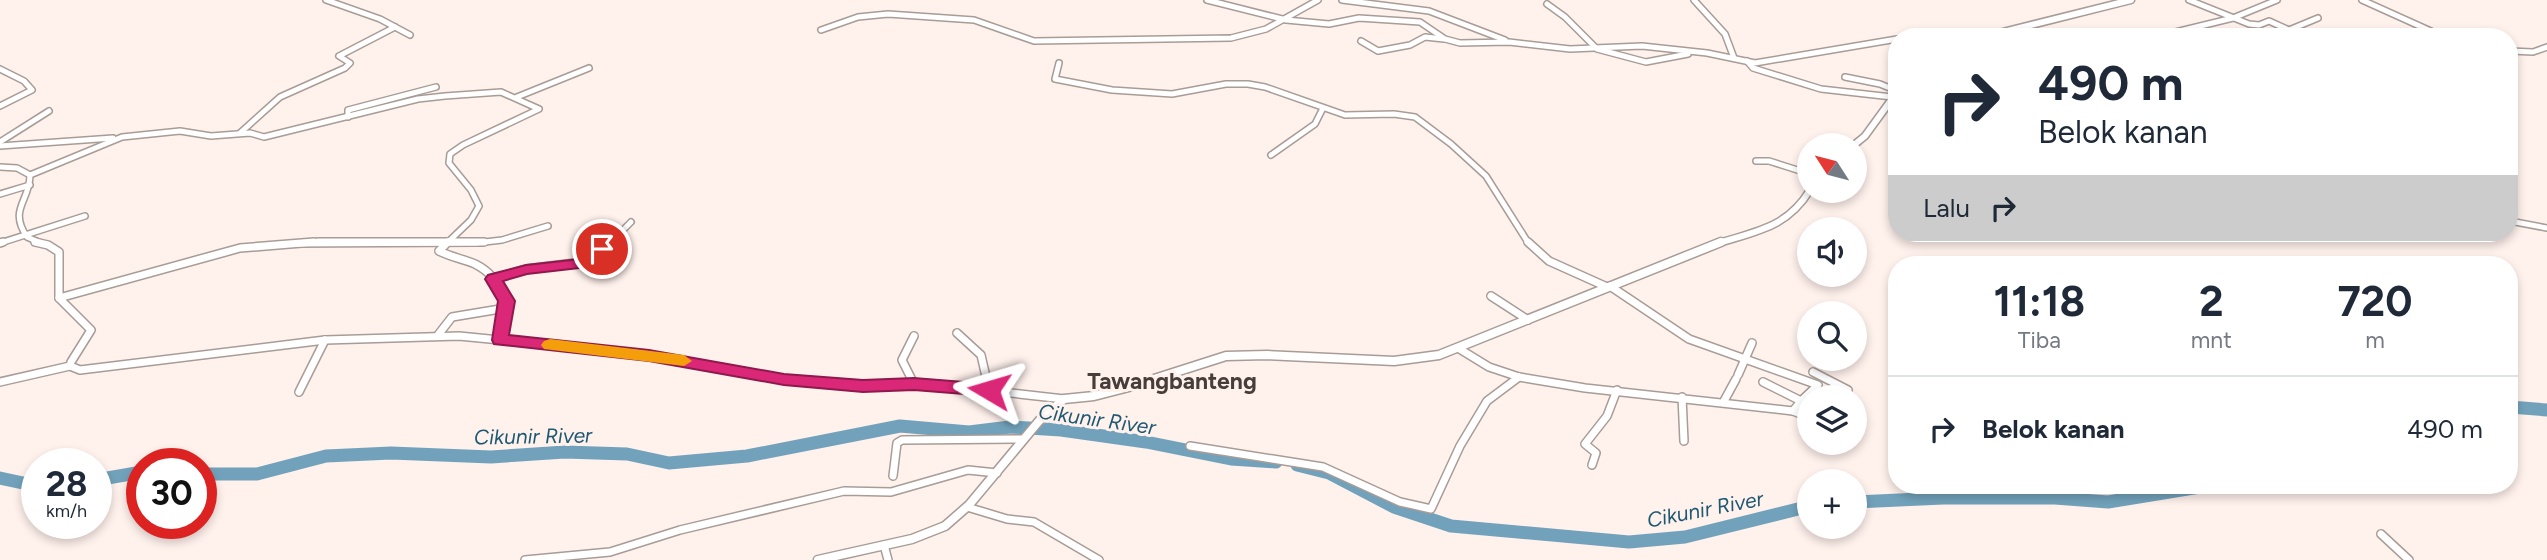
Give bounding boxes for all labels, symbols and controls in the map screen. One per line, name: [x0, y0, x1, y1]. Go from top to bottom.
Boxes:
text: 490 m: [2038, 53, 2184, 112]
icon: right: [1923, 56, 2014, 147]
text: Belok kanan: [2038, 113, 2208, 151]
north arrow: [1797, 133, 1867, 203]
map controls: [1797, 133, 1867, 539]
icon: right: [1984, 189, 2022, 227]
text: Lalu: [1923, 192, 1970, 224]
button: sound: [1797, 217, 1867, 287]
pin: [572, 219, 632, 279]
icon: arrive: [583, 230, 621, 268]
text: 11:18: [1994, 276, 2085, 327]
text: 2: [2199, 276, 2223, 327]
text: 720: [2337, 276, 2412, 327]
button: search: [1797, 301, 1867, 371]
text: Tiba: [2018, 326, 2061, 354]
text: mnt: [2191, 326, 2232, 354]
text: m: [2365, 326, 2385, 354]
position arrow: [952, 353, 1026, 427]
district label: Tawangbanteng: [1087, 367, 1257, 395]
button: layers: [1797, 385, 1867, 455]
water label: Cikunir River: [1037, 398, 1158, 440]
icon: right: [1923, 410, 1961, 448]
text: Belok kanan: [1982, 413, 2125, 445]
text: 490 m: [2407, 413, 2483, 445]
water label: Cikunir River: [474, 422, 593, 450]
speed limit sign: 30: [126, 448, 217, 539]
text: 28: [46, 463, 87, 505]
button: +: [1797, 469, 1867, 539]
water label: Cikunir River: [1645, 485, 1766, 533]
text: km/h: [46, 500, 87, 522]

